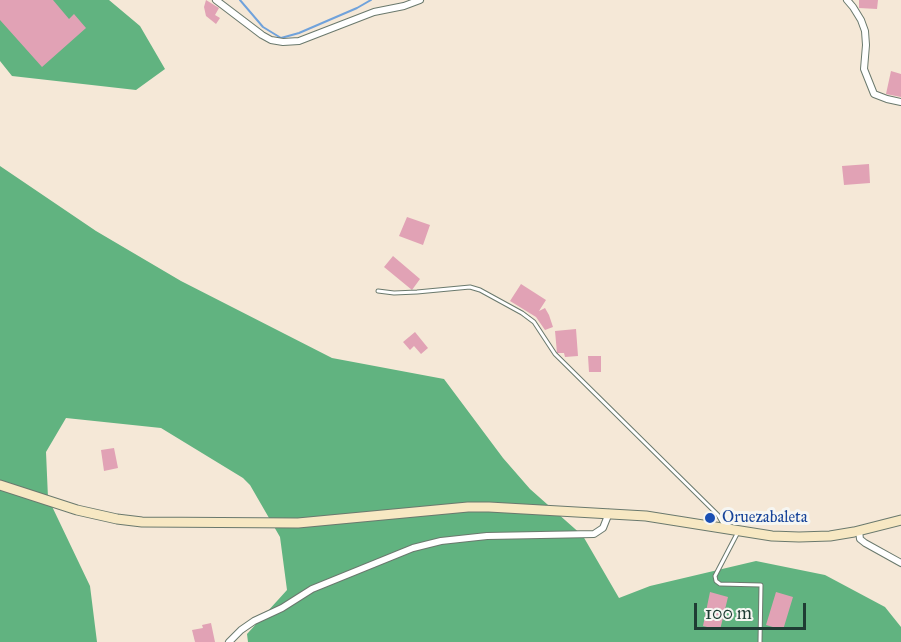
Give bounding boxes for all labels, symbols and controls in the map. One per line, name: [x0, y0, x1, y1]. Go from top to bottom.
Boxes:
place label: Oruezabaleta: [722, 508, 808, 528]
marker: Oruezabaleta: [703, 511, 717, 525]
scale bar: [697, 591, 810, 629]
text: 100 m: [705, 602, 752, 624]

